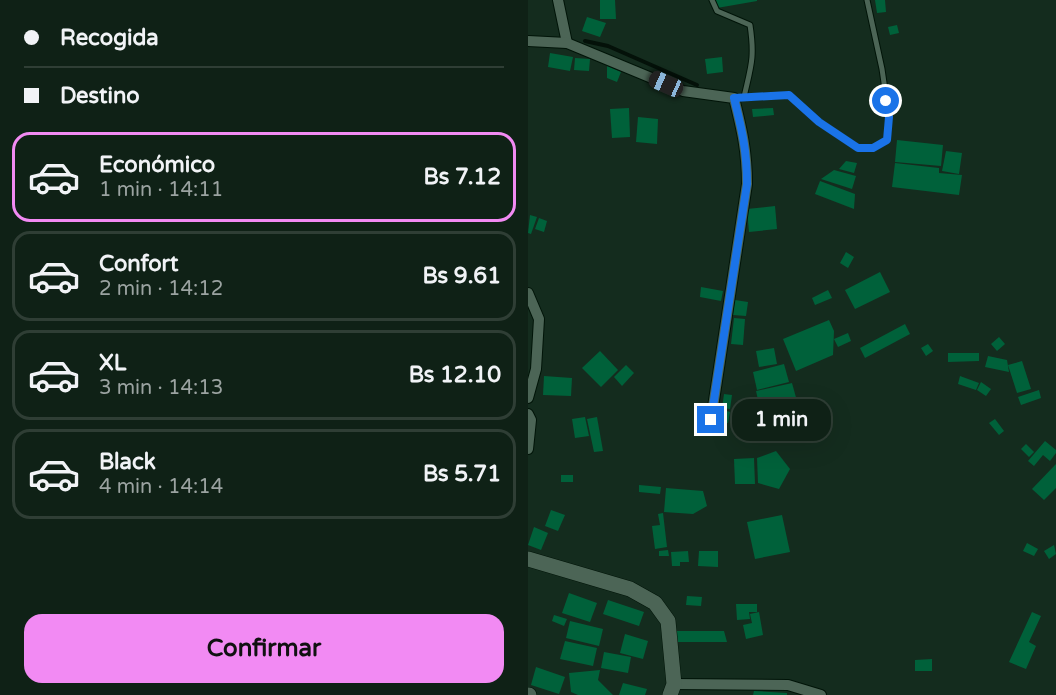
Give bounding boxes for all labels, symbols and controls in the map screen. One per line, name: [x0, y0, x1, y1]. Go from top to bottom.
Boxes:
text: Recogida: [60, 25, 159, 51]
car: [646, 68, 686, 100]
text: Destino: [60, 83, 140, 109]
route start: [872, 87, 899, 114]
icon: car: [27, 150, 81, 204]
text: Económico: [99, 152, 215, 178]
text: Bs 7.12: [424, 164, 501, 190]
text: 1 min · 14:11: [99, 178, 223, 202]
icon: car: [27, 249, 81, 303]
text: Confort: [99, 251, 178, 277]
text: Bs 9.61: [423, 263, 501, 289]
text: 2 min · 14:12: [99, 277, 223, 301]
icon: car: [27, 348, 81, 402]
text: XL: [99, 350, 126, 376]
text: Bs 12.10: [409, 362, 501, 388]
text: 3 min · 14:13: [99, 376, 223, 400]
callout: 1 min: [732, 399, 831, 441]
route end: [697, 406, 724, 433]
text: 1 min: [755, 408, 808, 432]
icon: car: [27, 447, 81, 501]
text: Black: [99, 449, 156, 475]
text: Bs 5.71: [423, 461, 501, 487]
text: 4 min · 14:14: [99, 475, 223, 499]
button: Confirmar: [24, 614, 504, 683]

